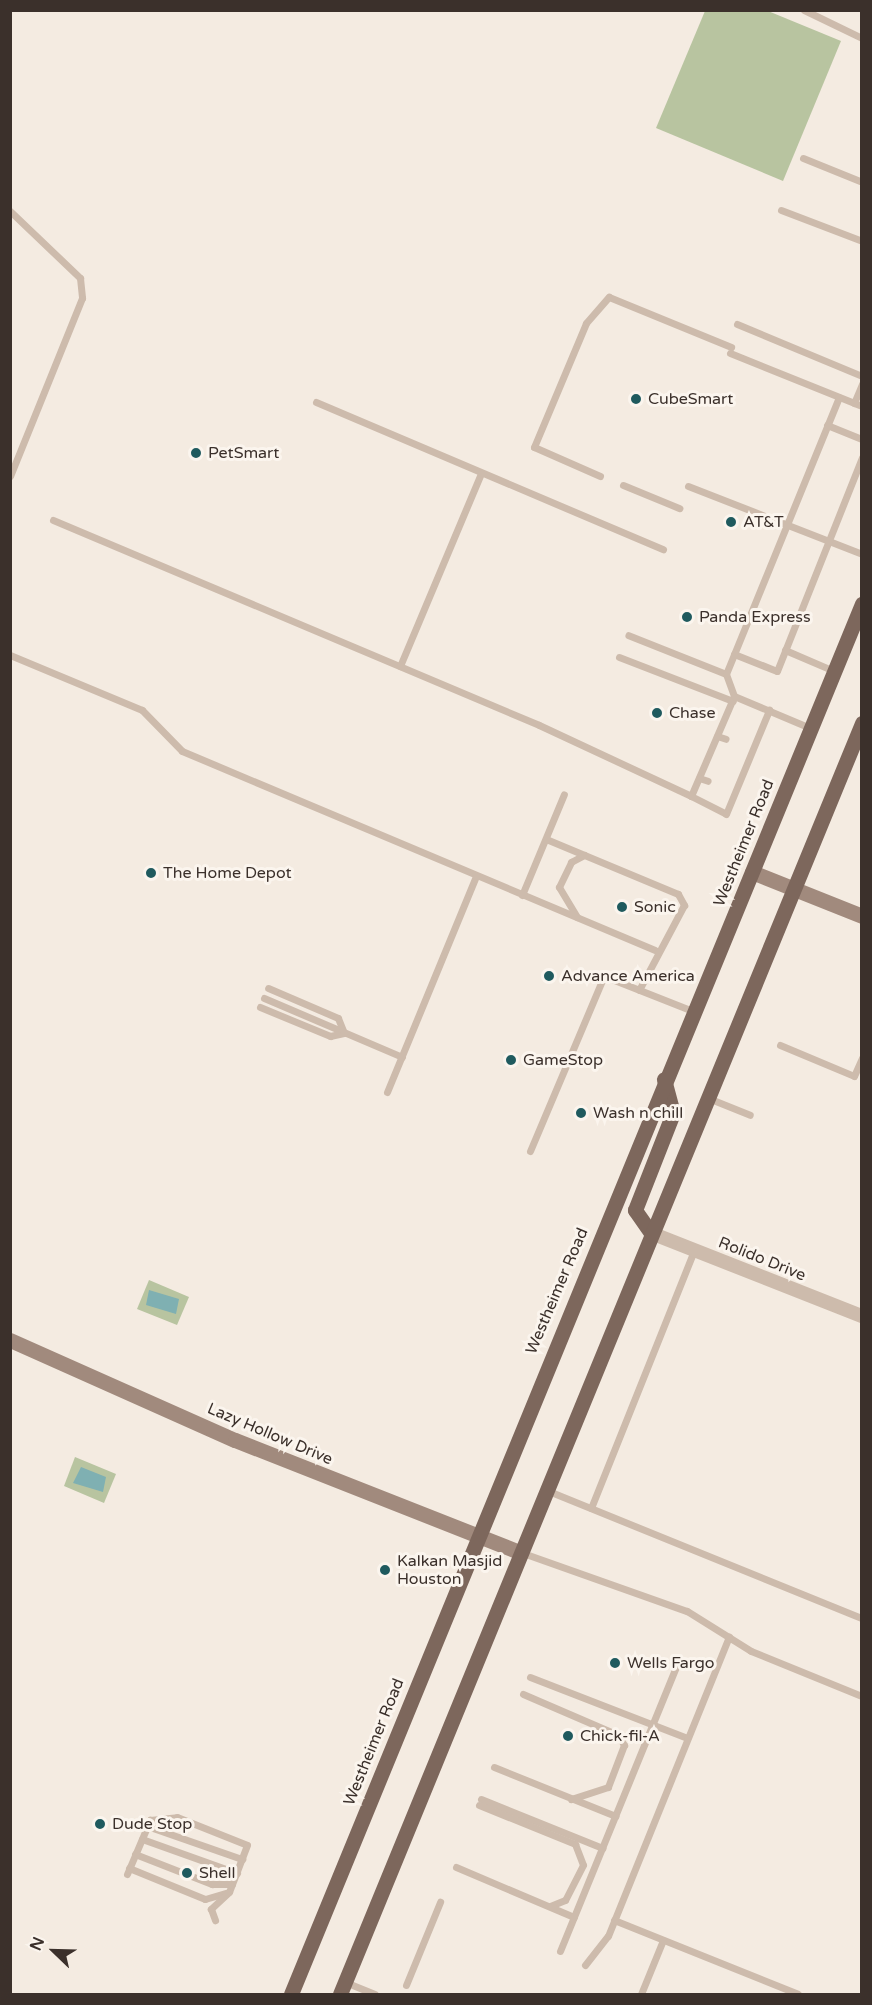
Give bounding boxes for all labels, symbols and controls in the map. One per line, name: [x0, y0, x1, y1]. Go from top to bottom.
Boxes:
place label: CubeSmart: [648, 389, 733, 409]
marker: CubeSmart: [629, 392, 643, 406]
place label: PetSmart: [208, 443, 279, 463]
marker: PetSmart: [189, 446, 203, 460]
place label: AT&T: [743, 512, 784, 532]
marker: AT&T: [724, 515, 738, 529]
place label: Panda Express: [699, 607, 811, 627]
marker: Panda Express: [680, 610, 694, 624]
place label: Chase: [669, 703, 716, 723]
marker: Chase: [650, 706, 664, 720]
street label: Westheimer Road: [710, 777, 778, 909]
place label: The Home Depot: [163, 863, 292, 883]
marker: The Home Depot: [144, 866, 158, 880]
place label: Sonic: [634, 897, 676, 917]
marker: Sonic: [615, 900, 629, 914]
place label: Advance America: [561, 966, 695, 986]
marker: Advance America: [542, 969, 556, 983]
place label: GameStop: [523, 1050, 603, 1070]
marker: GameStop: [504, 1053, 518, 1067]
place label: Wash n chill: [593, 1103, 683, 1123]
marker: Wash n chill: [574, 1106, 588, 1120]
street label: Westheimer Road: [522, 1225, 592, 1357]
street label: Rolido Drive: [716, 1233, 808, 1285]
street label: Lazy Hollow Drive: [204, 1399, 336, 1469]
place label: Kalkan Masjid Houston: [397, 1551, 502, 1589]
marker: Kalkan Masjid Houston: [378, 1563, 392, 1577]
place label: Wells Fargo: [627, 1653, 715, 1673]
marker: Wells Fargo: [608, 1656, 622, 1670]
street label: Westheimer Road: [340, 1676, 408, 1808]
place label: Chick-fil-A: [580, 1726, 660, 1746]
marker: Chick-fil-A: [561, 1729, 575, 1743]
place label: Dude Stop: [112, 1814, 192, 1834]
marker: Dude Stop: [93, 1817, 107, 1831]
place label: Shell: [199, 1863, 235, 1883]
marker: Shell: [180, 1866, 194, 1880]
north arrow: [24, 1921, 84, 1981]
text: N: [26, 1934, 49, 1954]

